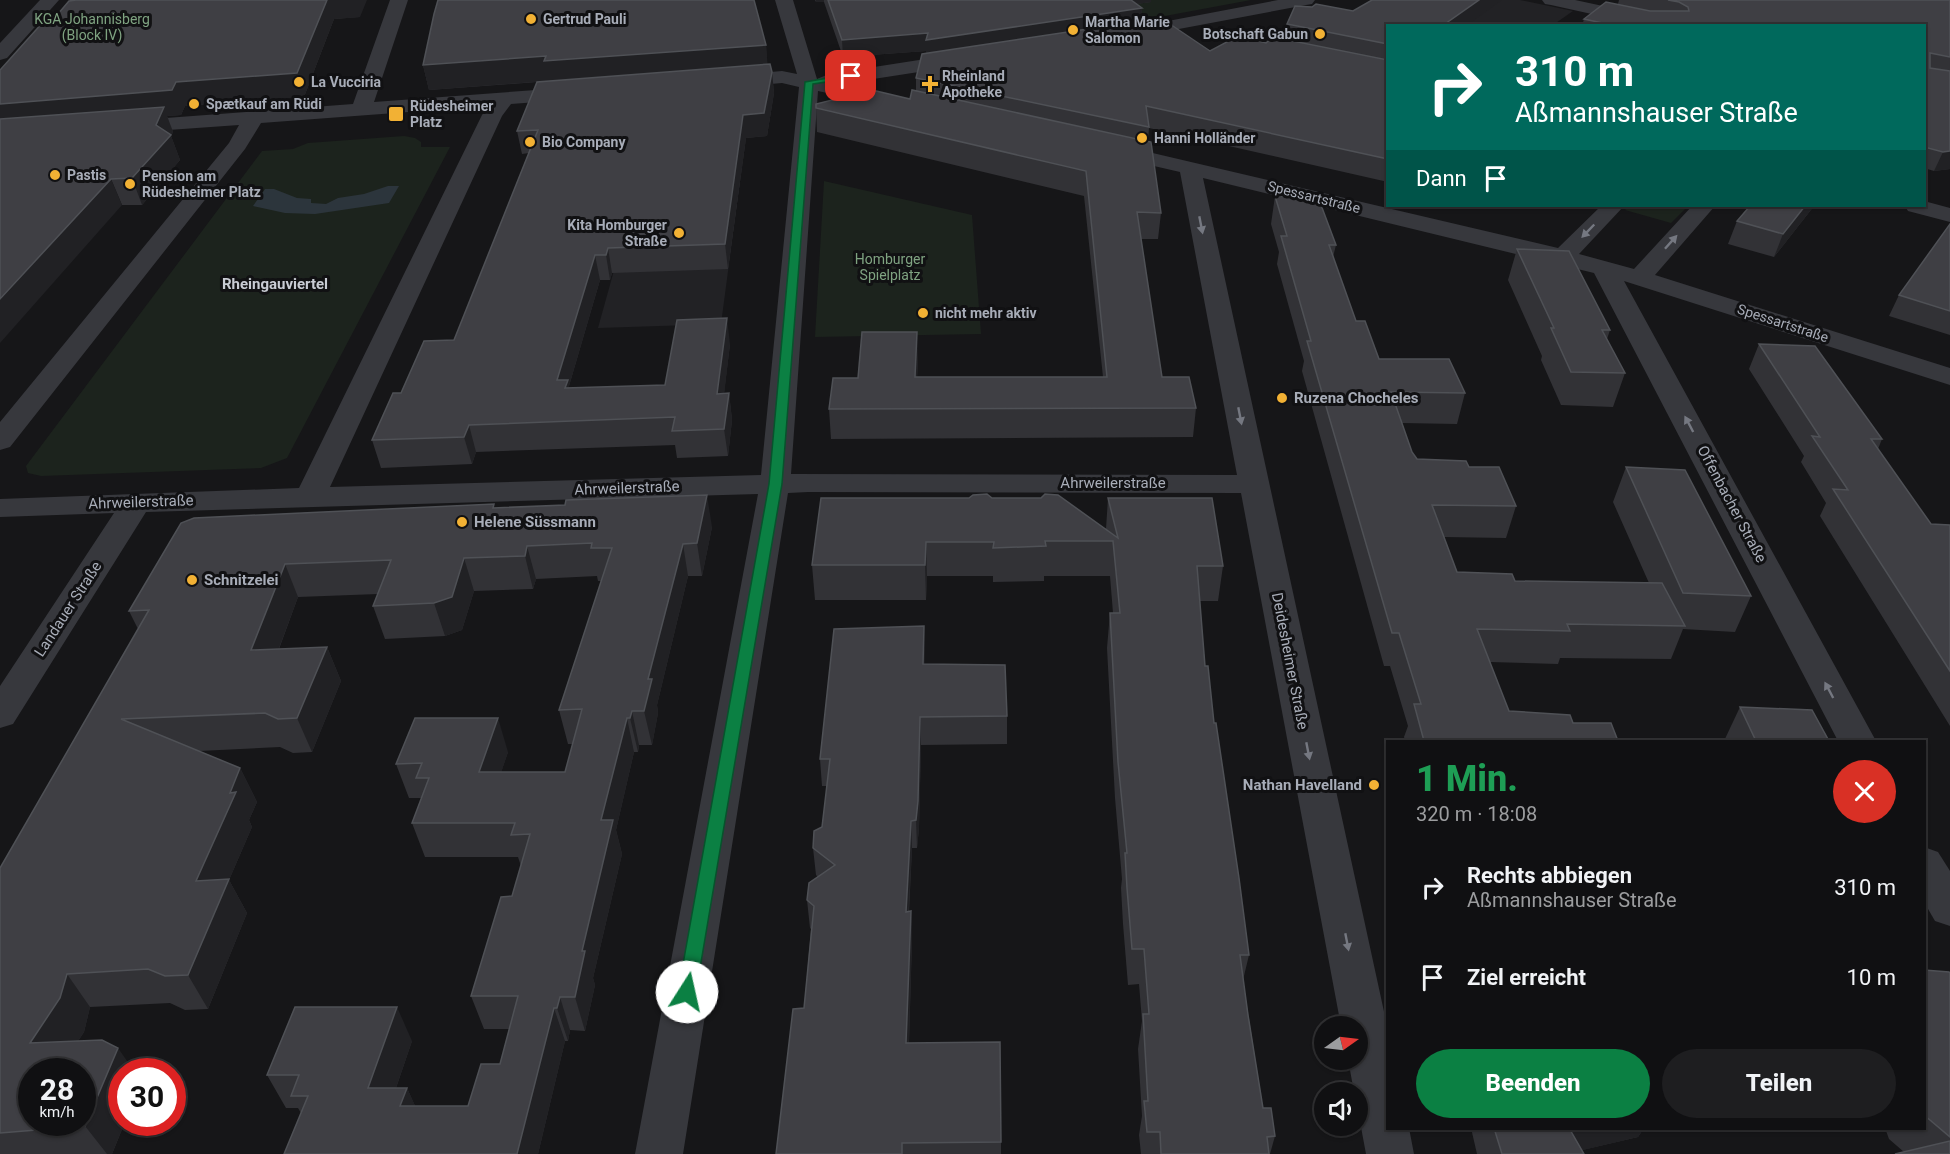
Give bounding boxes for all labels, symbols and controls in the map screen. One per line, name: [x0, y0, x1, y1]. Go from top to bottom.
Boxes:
park label: KGA Johannisberg (Block IV): [34, 11, 150, 44]
place label: Gertrud Pauli: [543, 11, 626, 27]
marker: Gertrud Pauli: [524, 12, 538, 26]
place label: Martha Marie Salomon: [1085, 14, 1170, 46]
marker: Martha Marie Salomon: [1066, 23, 1080, 37]
place label: Botschaft Gabun: [1203, 26, 1308, 42]
marker: Botschaft Gabun: [1313, 27, 1327, 41]
text: 310 m: [1515, 47, 1634, 96]
icon: right: [1416, 48, 1494, 126]
pin: [825, 50, 876, 101]
icon: arrive: [834, 59, 867, 92]
place label: Rheinland Apotheke: [942, 68, 1005, 100]
place label: La Vucciria: [311, 74, 381, 90]
marker: La Vucciria: [292, 75, 306, 89]
marker: Rheinland Apotheke: [923, 77, 937, 91]
place label: Spætkauf am Rüdi: [206, 96, 322, 112]
marker: Spætkauf am Rüdi: [187, 97, 201, 111]
text: Aßmannshauser Straße: [1515, 97, 1798, 129]
place label: Rüdesheimer Platz: [410, 98, 493, 130]
marker: Rüdesheimer Platz: [387, 105, 405, 123]
place label: Hanni Holländer: [1154, 130, 1255, 146]
marker: Hanni Holländer: [1135, 131, 1149, 145]
place label: Bio Company: [542, 134, 626, 150]
marker: Bio Company: [523, 135, 537, 149]
icon: arrive: [1479, 162, 1512, 195]
text: Dann: [1416, 166, 1467, 191]
place label: Pastis: [67, 167, 106, 183]
marker: Pastis: [48, 168, 62, 182]
place label: Pension am Rüdesheimer Platz: [142, 168, 261, 200]
marker: Pension am Rüdesheimer Platz: [123, 177, 137, 191]
street label: Spessartstraße: [1266, 178, 1362, 216]
one-way arrow: [1197, 215, 1206, 234]
place label: Kita Homburger Straße: [567, 217, 667, 249]
one-way arrow: [1581, 224, 1595, 238]
marker: Kita Homburger Straße: [672, 226, 686, 240]
one-way arrow: [1664, 234, 1678, 249]
park label: Homburger Spielplatz: [855, 251, 925, 283]
district label: Rheingauviertel: [222, 275, 328, 293]
street label: Spessartstraße: [1735, 301, 1831, 345]
place label: nicht mehr aktiv: [935, 305, 1037, 321]
marker: nicht mehr aktiv: [916, 306, 930, 320]
place label: Ruzena Chocheles: [1294, 389, 1419, 407]
marker: Ruzena Chocheles: [1275, 391, 1289, 405]
one-way arrow: [1236, 407, 1245, 426]
one-way arrow: [1684, 415, 1694, 432]
street label: Offenbacher Straße: [1694, 442, 1770, 566]
street label: Ahrweilerstraße: [1060, 474, 1166, 492]
street label: Ahrweilerstraße: [574, 477, 680, 499]
street label: Ahrweilerstraße: [88, 491, 194, 513]
place label: Helene Süssmann: [474, 513, 596, 531]
marker: Helene Süssmann: [455, 515, 469, 529]
street label: Landauer Straße: [31, 558, 105, 660]
place label: Schnitzelei: [204, 571, 279, 589]
marker: Schnitzelei: [185, 573, 199, 587]
street label: Deidesheimer Straße: [1268, 591, 1312, 731]
one-way arrow: [1825, 681, 1834, 698]
one-way arrow: [1304, 742, 1313, 761]
text: 1 Min.: [1416, 758, 1518, 800]
button: close: [1833, 760, 1896, 823]
place label: Nathan Havelland: [1243, 776, 1362, 794]
marker: Nathan Havelland: [1367, 778, 1381, 792]
text: 320 m · 18:08: [1416, 802, 1537, 826]
text: Rechts abbiegen: [1467, 863, 1632, 888]
icon: right: [1416, 871, 1449, 904]
text: 310 m: [1834, 875, 1896, 900]
text: Aßmannshauser Straße: [1467, 888, 1677, 912]
one-way arrow: [1343, 933, 1352, 952]
position arrow: [655, 960, 719, 1024]
icon: arrive: [1416, 961, 1449, 994]
text: Ziel erreicht: [1467, 965, 1586, 990]
text: 10 m: [1847, 965, 1896, 990]
north arrow: [1314, 1016, 1368, 1070]
map controls: [1314, 1016, 1368, 1136]
button: Beenden: [1416, 1049, 1650, 1118]
button: Teilen: [1662, 1049, 1896, 1118]
speed limit sign: 30: [108, 1058, 186, 1136]
text: 28: [40, 1072, 74, 1107]
button: sound: [1314, 1082, 1368, 1136]
text: km/h: [39, 1103, 75, 1121]

